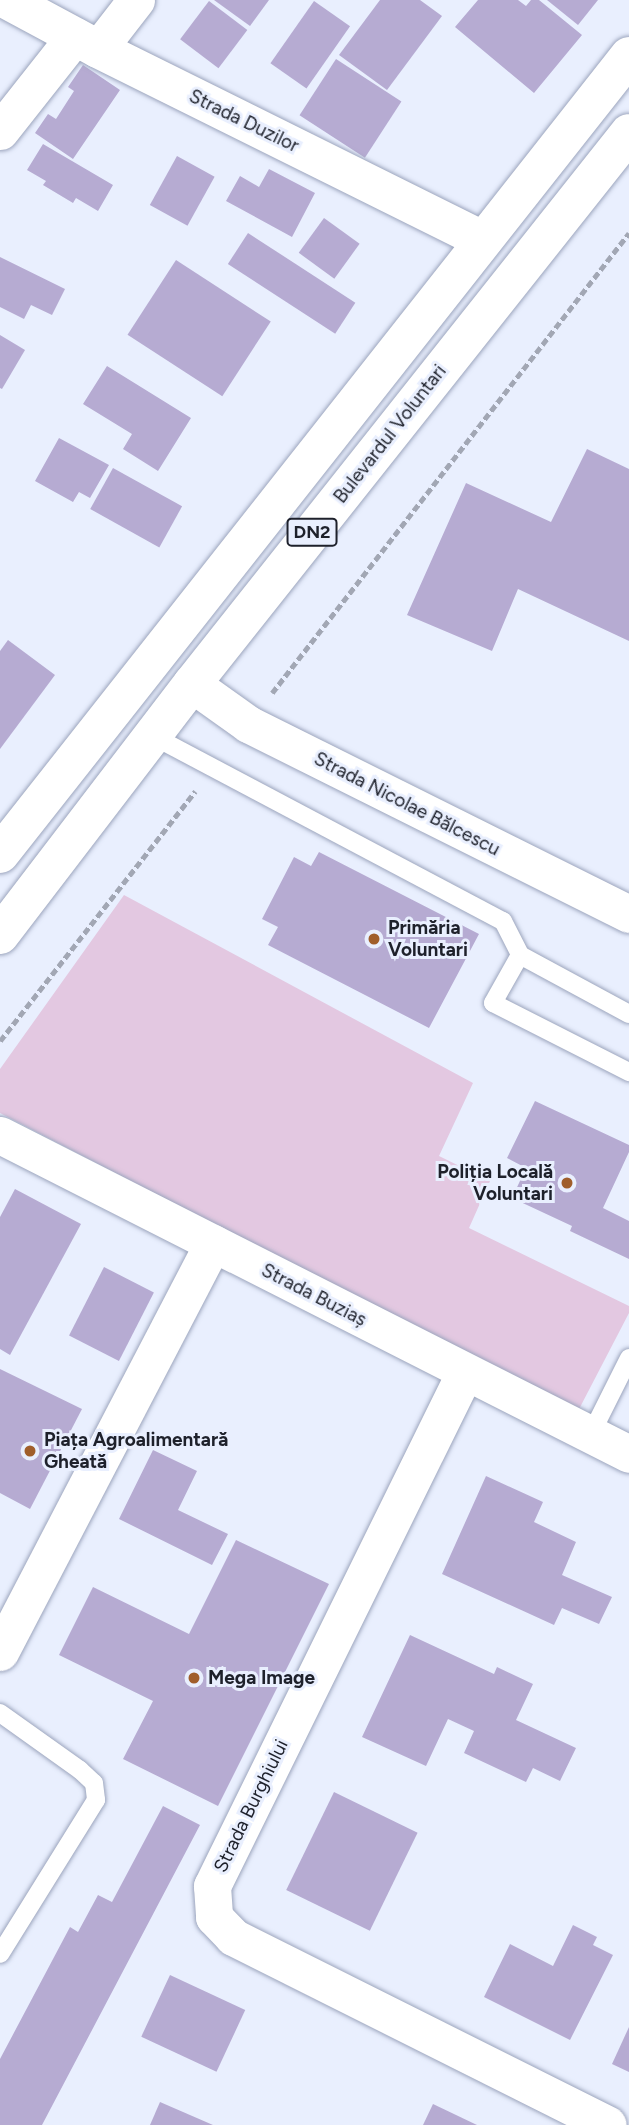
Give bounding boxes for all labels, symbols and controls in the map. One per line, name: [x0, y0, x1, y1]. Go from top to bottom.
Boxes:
street label: Strada Duzilor: [185, 85, 303, 157]
street label: Bulevardul Voluntari: [329, 360, 451, 508]
road number: DN2: [286, 518, 338, 546]
street label: Strada Nicolae Bălcescu: [310, 747, 504, 861]
place label: Primăria Voluntari: [388, 917, 468, 961]
marker: Primăria Voluntari: [366, 931, 382, 947]
place label: Poliția Locală Voluntari: [437, 1161, 553, 1205]
marker: Poliția Locală Voluntari: [559, 1175, 575, 1191]
street label: Strada Buziaș: [258, 1259, 370, 1331]
place label: Piața Agroalimentară Gheată: [44, 1429, 228, 1473]
marker: Piața Agroalimentară Gheată: [22, 1443, 38, 1459]
place label: Mega Image: [208, 1667, 315, 1689]
marker: Mega Image: [186, 1670, 202, 1686]
street label: Strada Burghiului: [209, 1736, 293, 1876]

